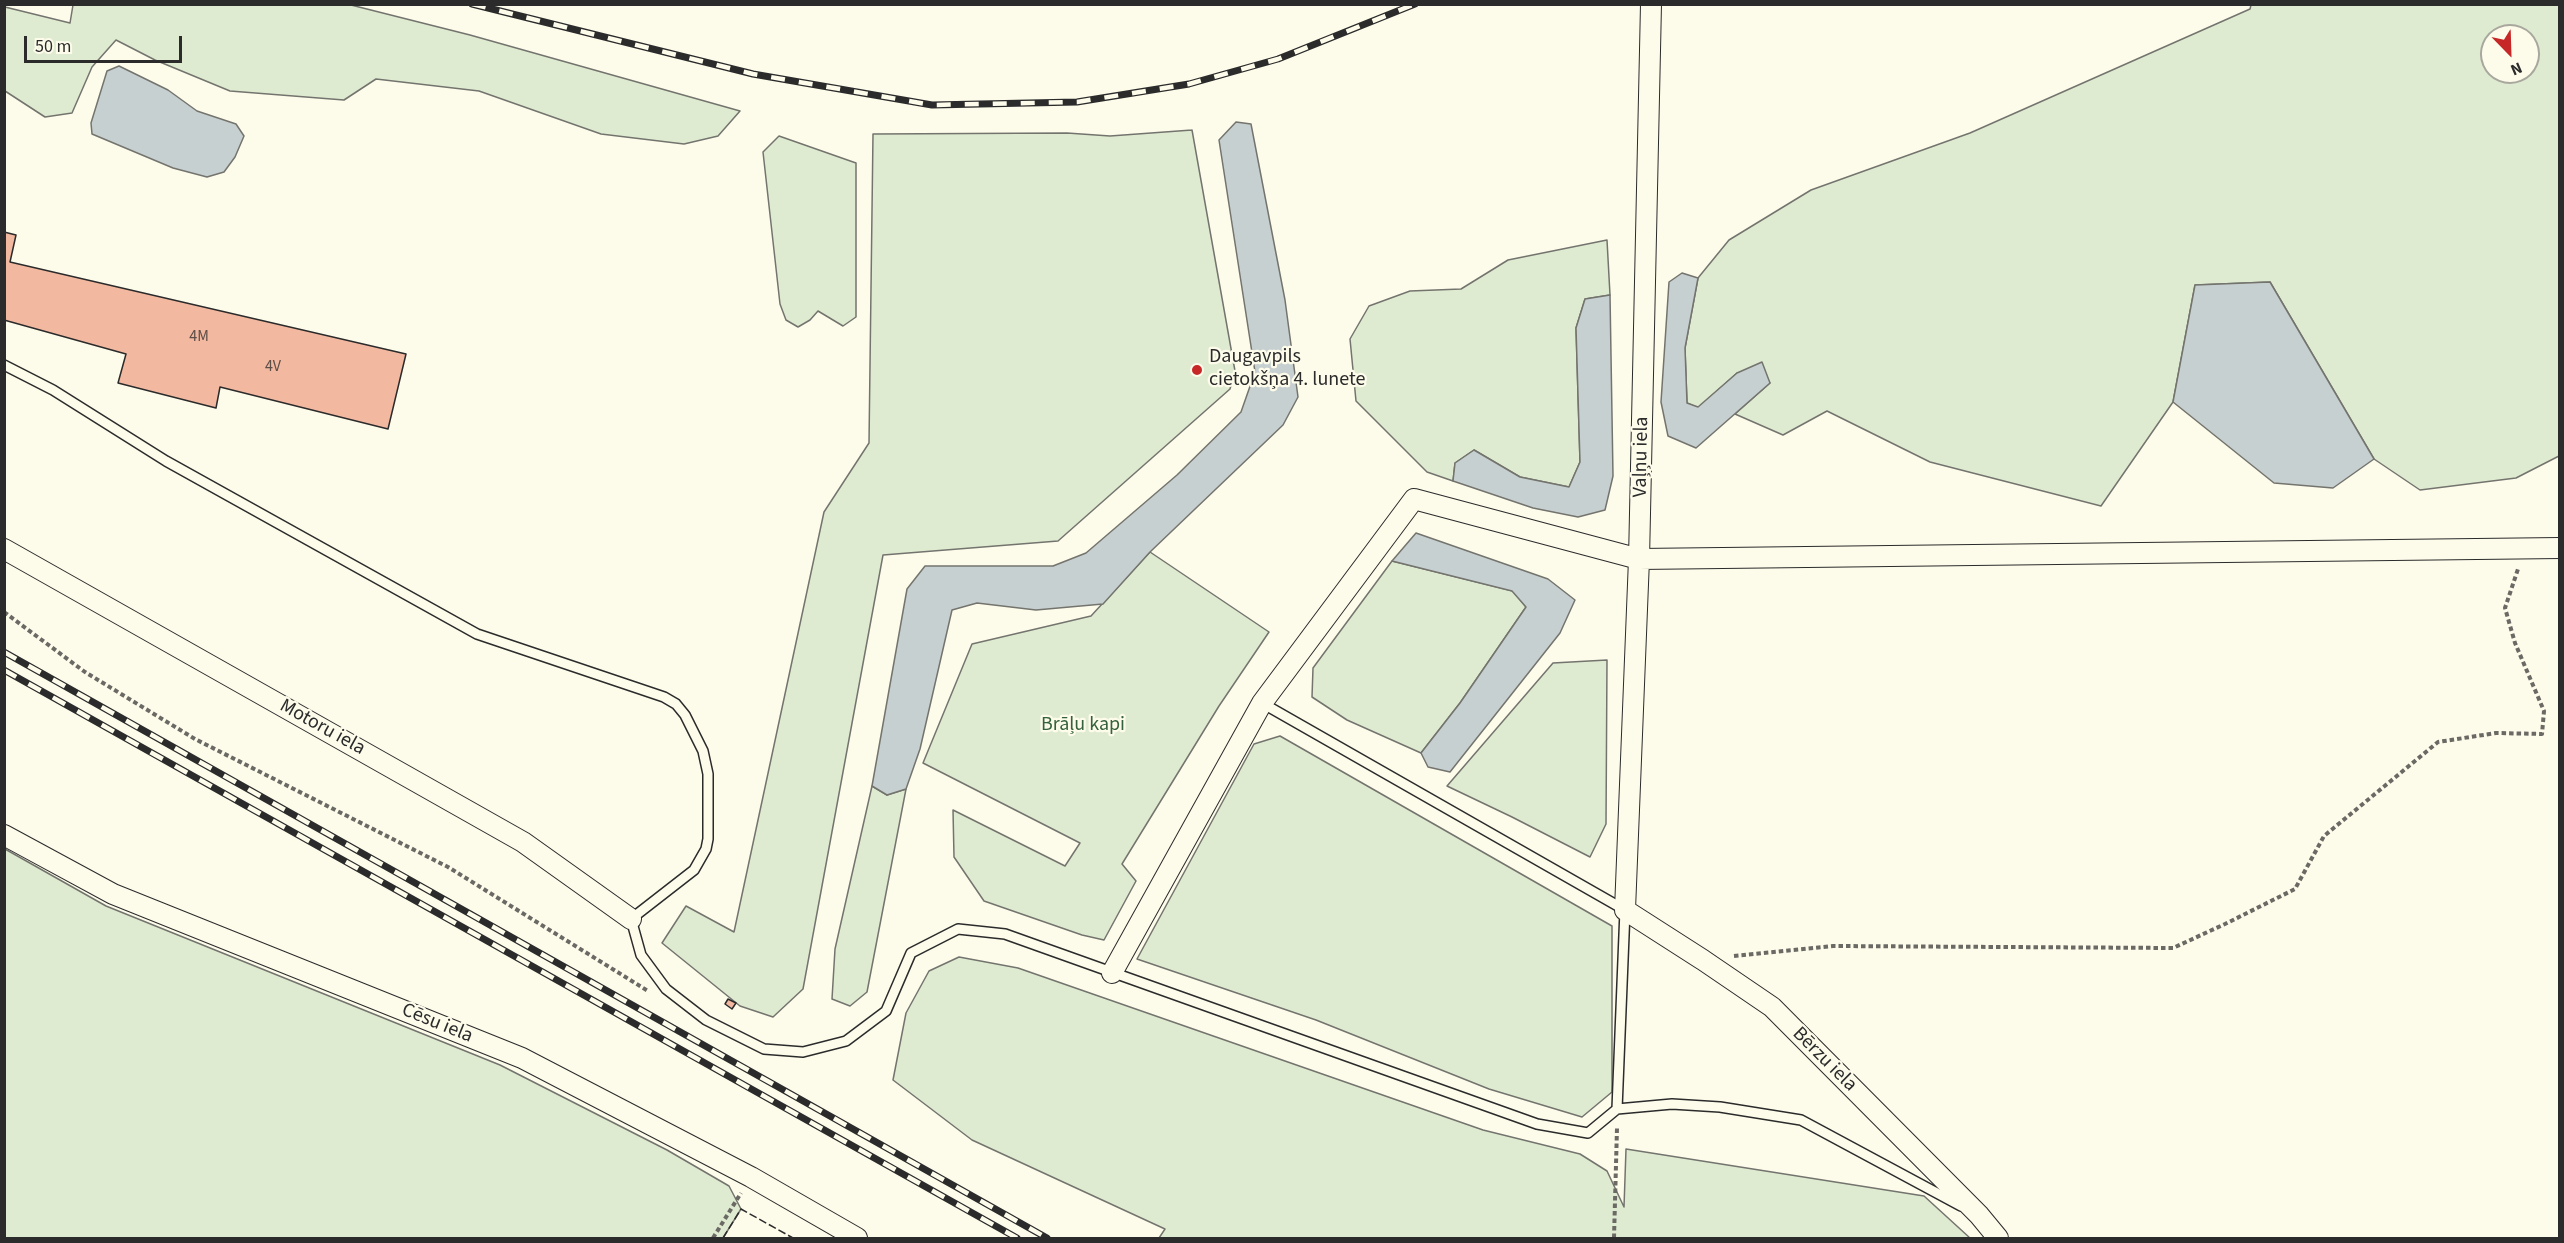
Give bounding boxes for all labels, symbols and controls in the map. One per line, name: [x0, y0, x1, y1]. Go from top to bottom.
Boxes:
scale bar: [27, 24, 184, 62]
north arrow: [2480, 24, 2540, 84]
text: 50 m: [35, 34, 71, 59]
text: N: [2507, 57, 2525, 81]
house number: 4M: [189, 327, 209, 347]
place label: Daugavpils cietokšņa 4. lunete: [1209, 346, 1365, 393]
house number: 4V: [265, 357, 281, 377]
marker: Daugavpils cietokšņa 4. lunete: [1190, 363, 1204, 377]
street label: Vaļņu iela: [1629, 416, 1655, 498]
street label: Motoru iela: [275, 695, 369, 761]
park label: Brāļu kapi: [1041, 714, 1125, 738]
street label: Cēsu iela: [398, 999, 476, 1049]
street label: Bērzu iela: [1787, 1023, 1861, 1097]

